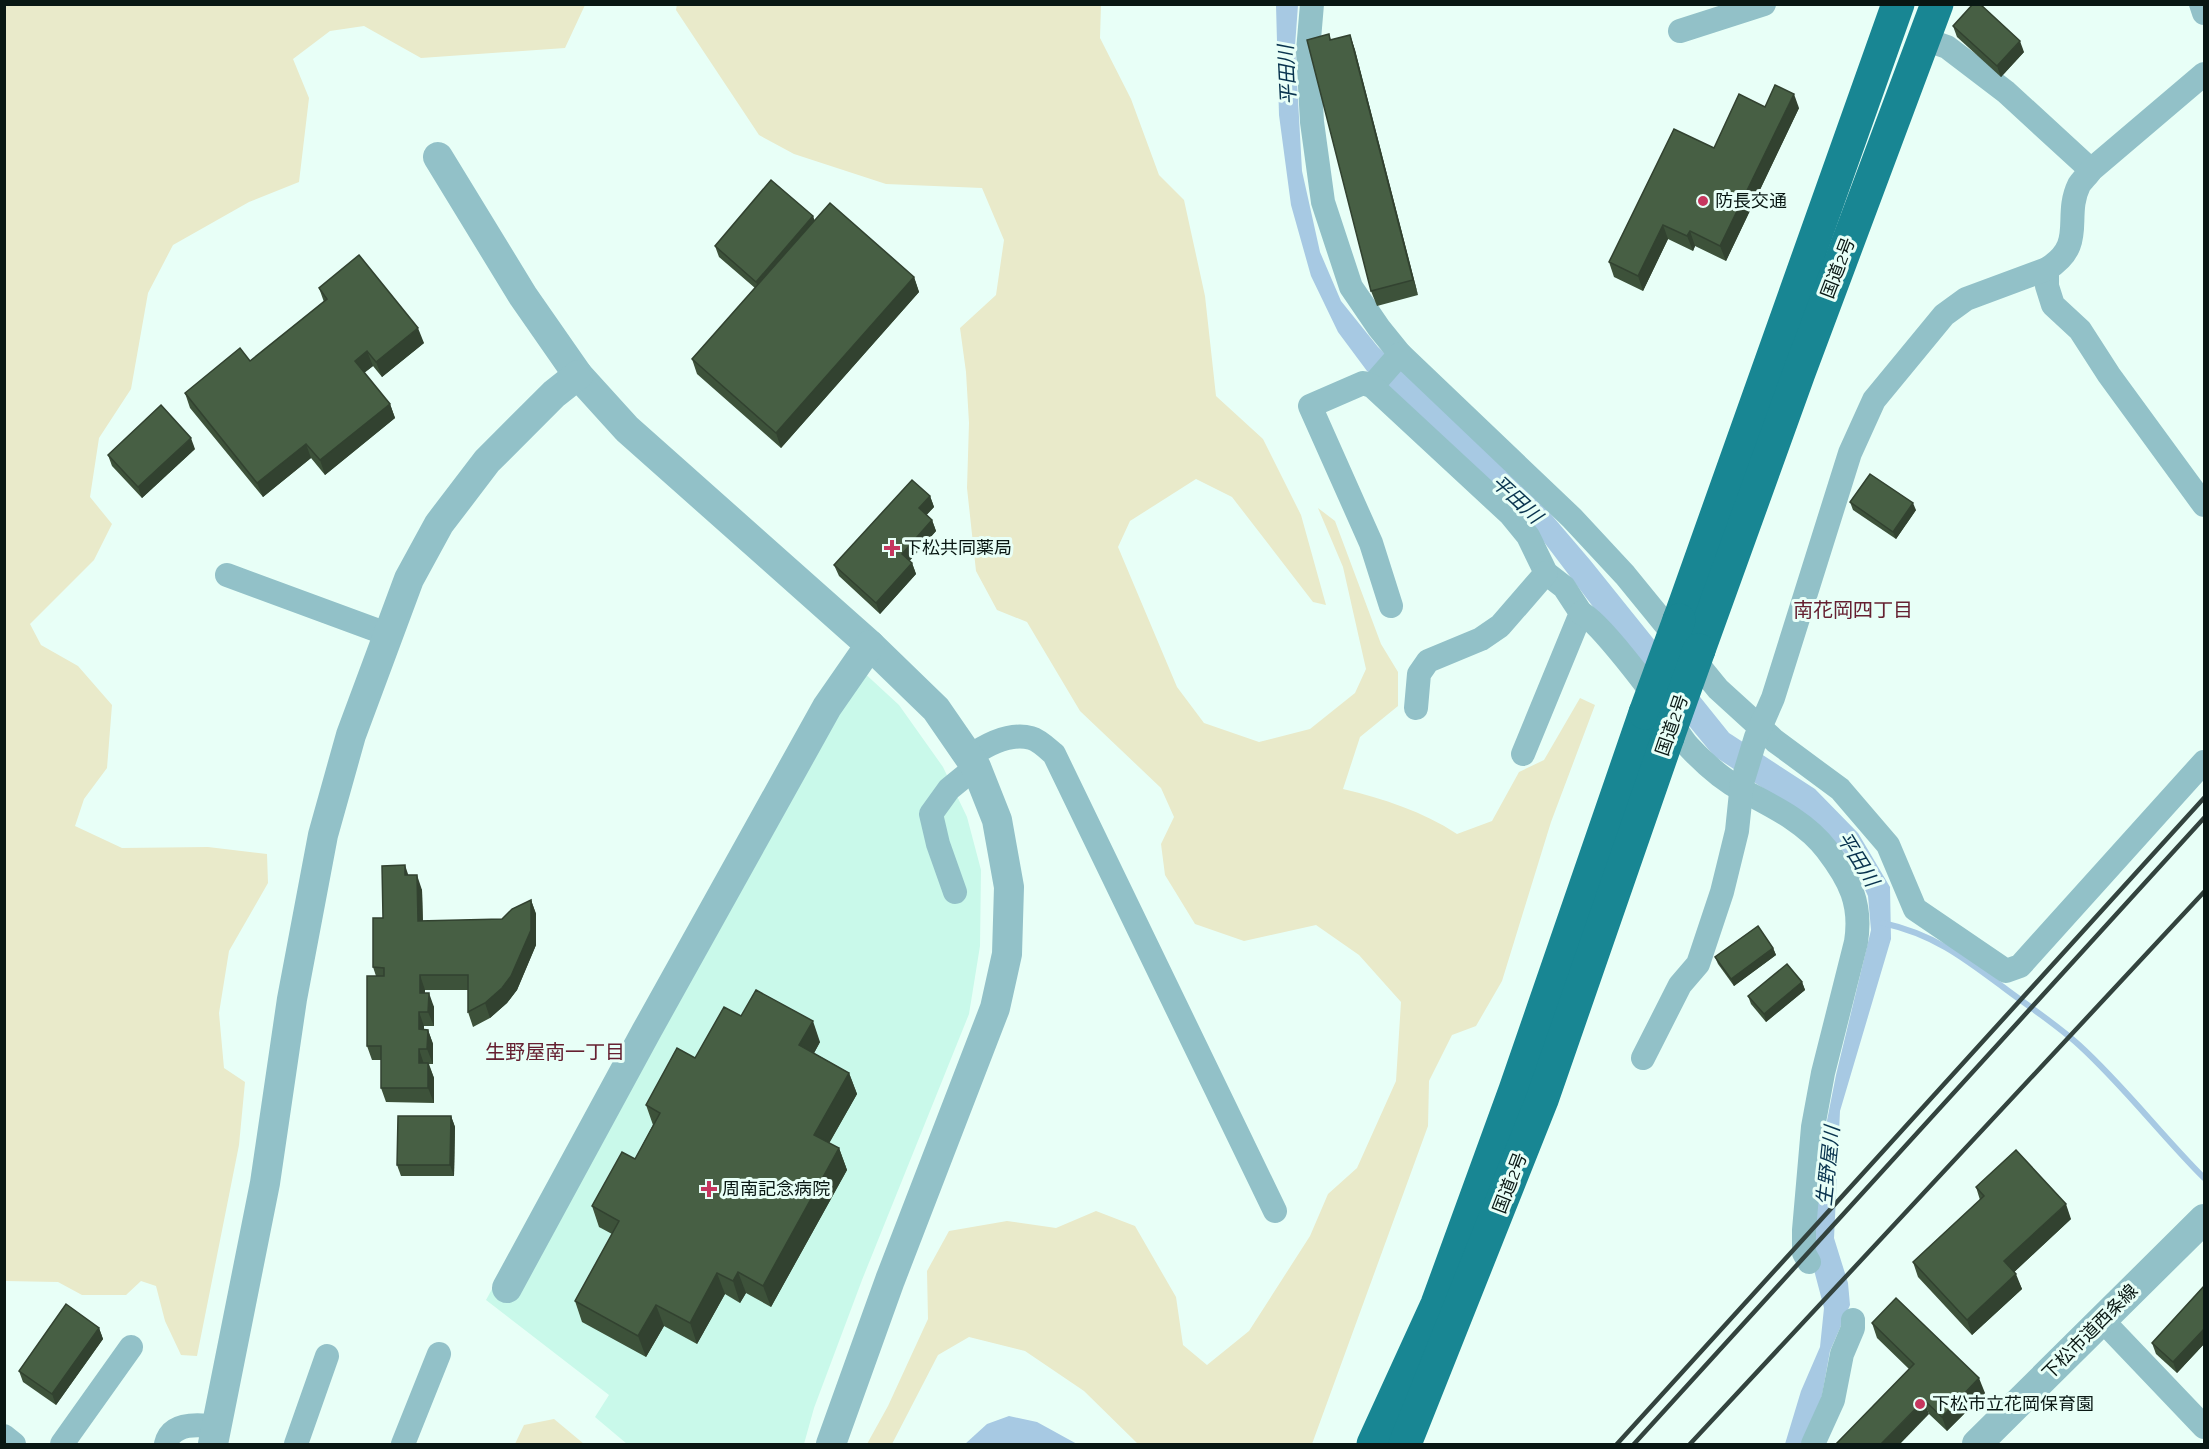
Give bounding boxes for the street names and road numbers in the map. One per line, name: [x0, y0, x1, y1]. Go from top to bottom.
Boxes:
street label: 国道2号: [1816, 234, 1859, 301]
street label: 国道2号: [1651, 691, 1692, 758]
street label: 国道2号: [1488, 1149, 1531, 1216]
street label: 下松市道西条線: [2038, 1280, 2142, 1384]

